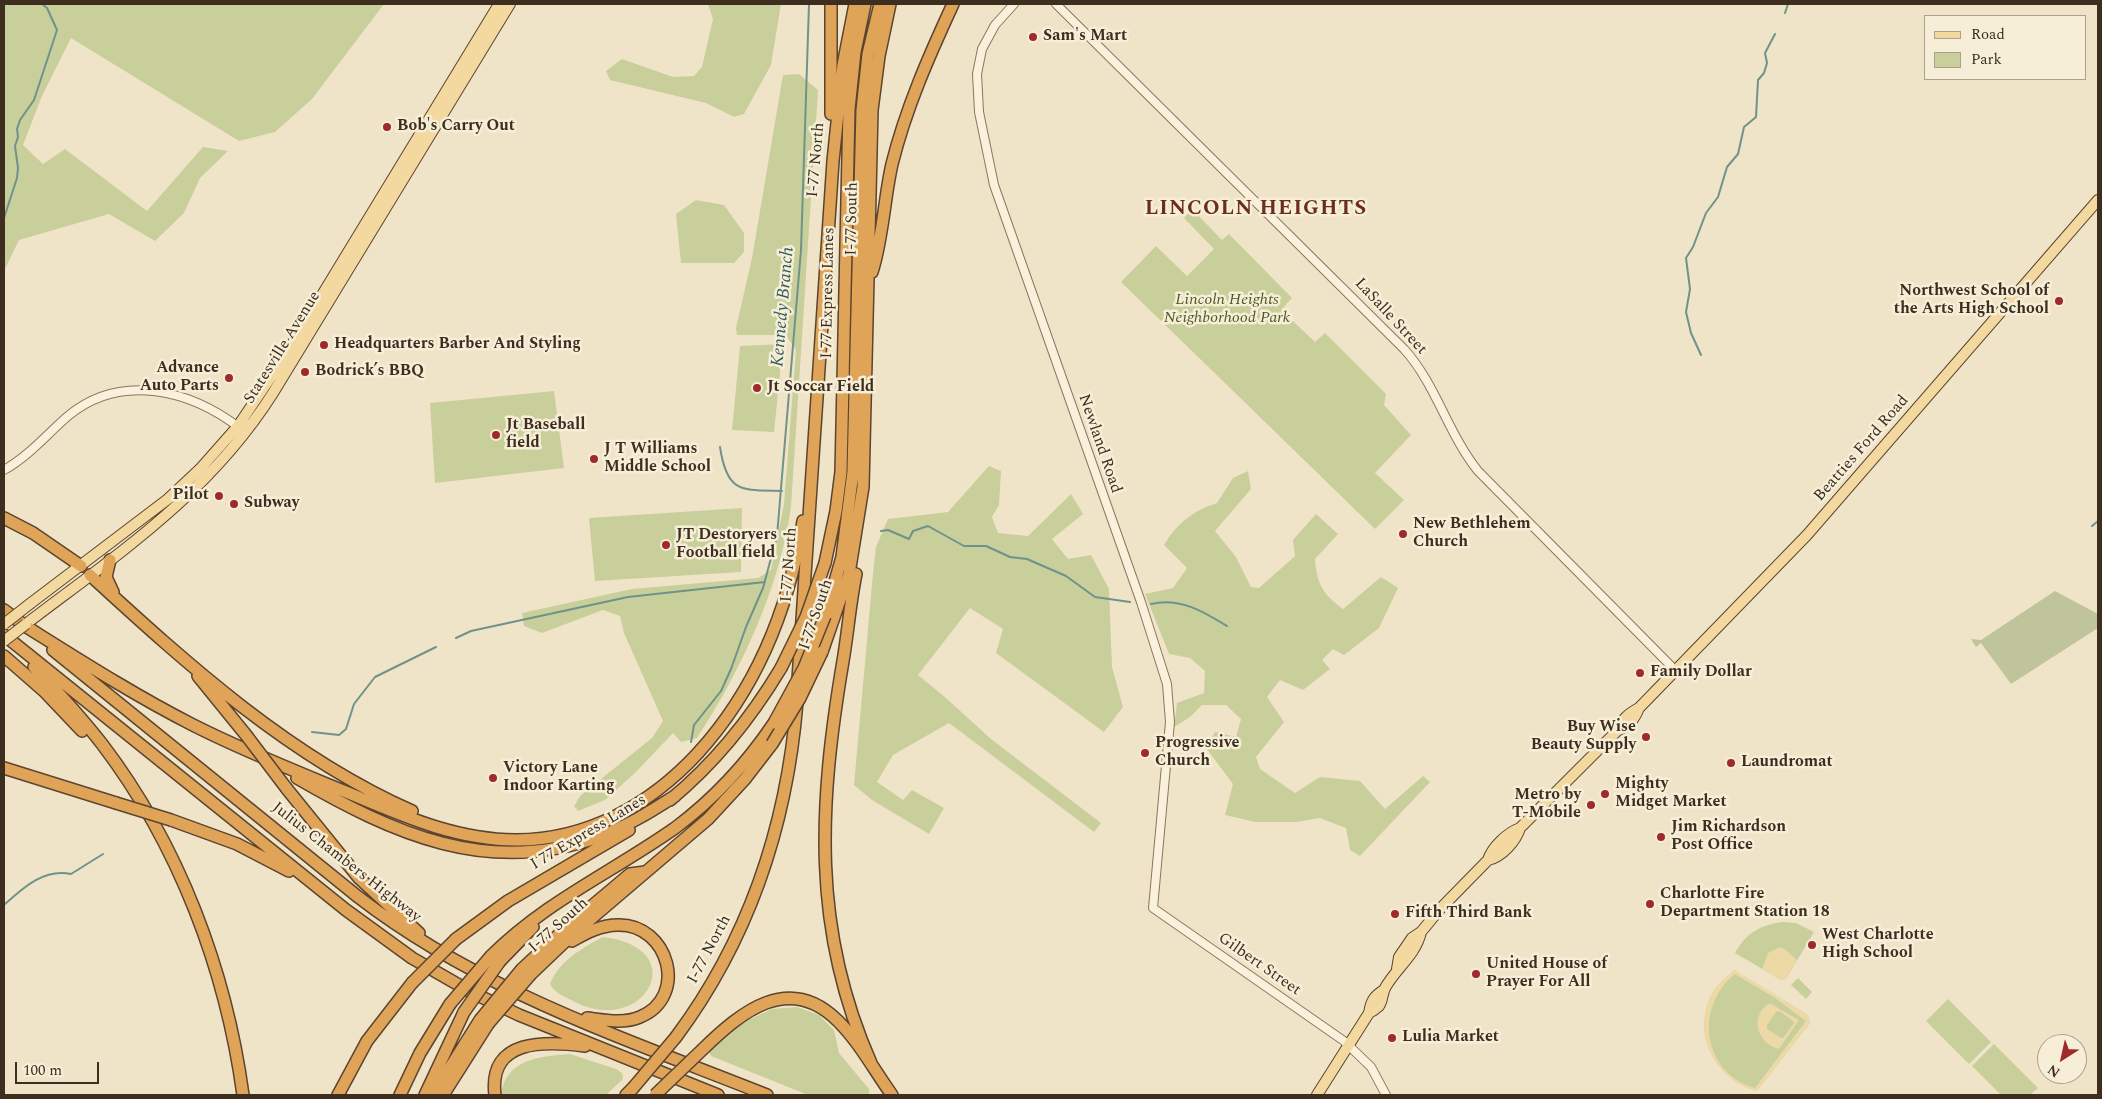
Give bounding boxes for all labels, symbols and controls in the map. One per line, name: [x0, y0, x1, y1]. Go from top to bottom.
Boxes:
legend: [1924, 15, 2087, 80]
text: Road: [1971, 23, 2005, 46]
place label: Sam's Mart: [1043, 27, 1127, 47]
marker: Sam's Mart: [1027, 31, 1039, 43]
text: Park: [1971, 48, 2002, 71]
place label: Bob's Carry Out: [397, 117, 515, 137]
marker: Bob's Carry Out: [381, 121, 393, 133]
street label: I-77 North: [804, 122, 830, 198]
street label: I-77 South: [843, 182, 863, 256]
district label: LINCOLN HEIGHTS: [1143, 197, 1369, 223]
street label: I 77 Express Lanes: [818, 227, 840, 359]
water label: Kennedy Branch: [768, 246, 800, 368]
street label: LaSalle Street: [1350, 275, 1430, 359]
place label: Northwest School of the Arts High School: [1894, 282, 2049, 320]
street label: Statesville Avenue: [241, 288, 325, 408]
park label: Lincoln Heights Neighborhood Park: [1164, 291, 1290, 329]
marker: Northwest School of the Arts High School: [2053, 295, 2065, 307]
place label: Headquarters Barber And Styling: [334, 335, 581, 355]
marker: Headquarters Barber And Styling: [318, 339, 330, 351]
place label: Advance Auto Parts: [140, 359, 219, 397]
place label: Bodrick’s BBQ: [315, 362, 424, 382]
marker: Bodrick’s BBQ: [299, 366, 311, 378]
marker: Advance Auto Parts: [223, 372, 235, 384]
place label: Jt Soccar Field: [767, 378, 874, 398]
marker: Jt Soccar Field: [751, 382, 763, 394]
street label: Newland Road: [1073, 392, 1125, 496]
street label: Beatties Ford Road: [1811, 392, 1913, 506]
place label: Jt Baseball field: [506, 416, 585, 454]
marker: Jt Baseball field: [490, 429, 502, 441]
place label: J T Williams Middle School: [604, 440, 711, 478]
marker: J T Williams Middle School: [588, 453, 600, 465]
place label: Pilot: [173, 486, 209, 506]
marker: Pilot: [213, 490, 225, 502]
place label: Subway: [244, 494, 299, 514]
marker: Subway: [228, 498, 240, 510]
place label: New Bethlehem Church: [1413, 515, 1531, 553]
place label: JT Destoryers Football field: [676, 526, 777, 564]
street label: I-77 North: [778, 527, 802, 603]
marker: New Bethlehem Church: [1397, 528, 1409, 540]
marker: JT Destoryers Football field: [660, 539, 672, 551]
street label: I-77 South: [796, 577, 838, 653]
place label: Family Dollar: [1650, 663, 1752, 683]
marker: Family Dollar: [1634, 667, 1646, 679]
place label: Buy Wise Beauty Supply: [1531, 718, 1636, 756]
marker: Buy Wise Beauty Supply: [1640, 731, 1652, 743]
place label: Progressive Church: [1155, 734, 1240, 772]
marker: Progressive Church: [1139, 747, 1151, 759]
place label: Laundromat: [1741, 753, 1833, 773]
marker: Laundromat: [1725, 757, 1737, 769]
place label: Victory Lane Indoor Karting: [503, 759, 615, 797]
marker: Victory Lane Indoor Karting: [487, 772, 499, 784]
place label: Mighty Midget Market: [1615, 775, 1727, 813]
place label: Metro by T-Mobile: [1512, 786, 1581, 824]
marker: Mighty Midget Market: [1599, 788, 1611, 800]
street label: I 77 Express Lanes: [528, 791, 650, 875]
street label: Julius Chambers Highway: [268, 799, 424, 927]
marker: Metro by T-Mobile: [1585, 799, 1597, 811]
place label: Jim Richardson Post Office: [1671, 818, 1786, 856]
marker: Jim Richardson Post Office: [1655, 831, 1667, 843]
place label: Charlotte Fire Department Station 18: [1660, 885, 1830, 923]
street label: I-77 South: [525, 894, 593, 958]
marker: Charlotte Fire Department Station 18: [1644, 898, 1656, 910]
place label: Fifth Third Bank: [1405, 904, 1532, 924]
marker: Fifth Third Bank: [1389, 908, 1401, 920]
street label: I-77 North: [684, 912, 736, 988]
place label: West Charlotte High School: [1822, 926, 1934, 964]
street label: Gilbert Street: [1214, 929, 1304, 1001]
marker: West Charlotte High School: [1806, 939, 1818, 951]
place label: United House of Prayer For All: [1486, 955, 1607, 993]
marker: United House of Prayer For All: [1470, 968, 1482, 980]
place label: Lulia Market: [1402, 1028, 1499, 1048]
marker: Lulia Market: [1386, 1032, 1398, 1044]
north arrow: [2037, 1034, 2087, 1084]
scale bar: [18, 1052, 101, 1084]
text: 100 m: [23, 1059, 62, 1082]
text: N: [2043, 1059, 2064, 1083]

